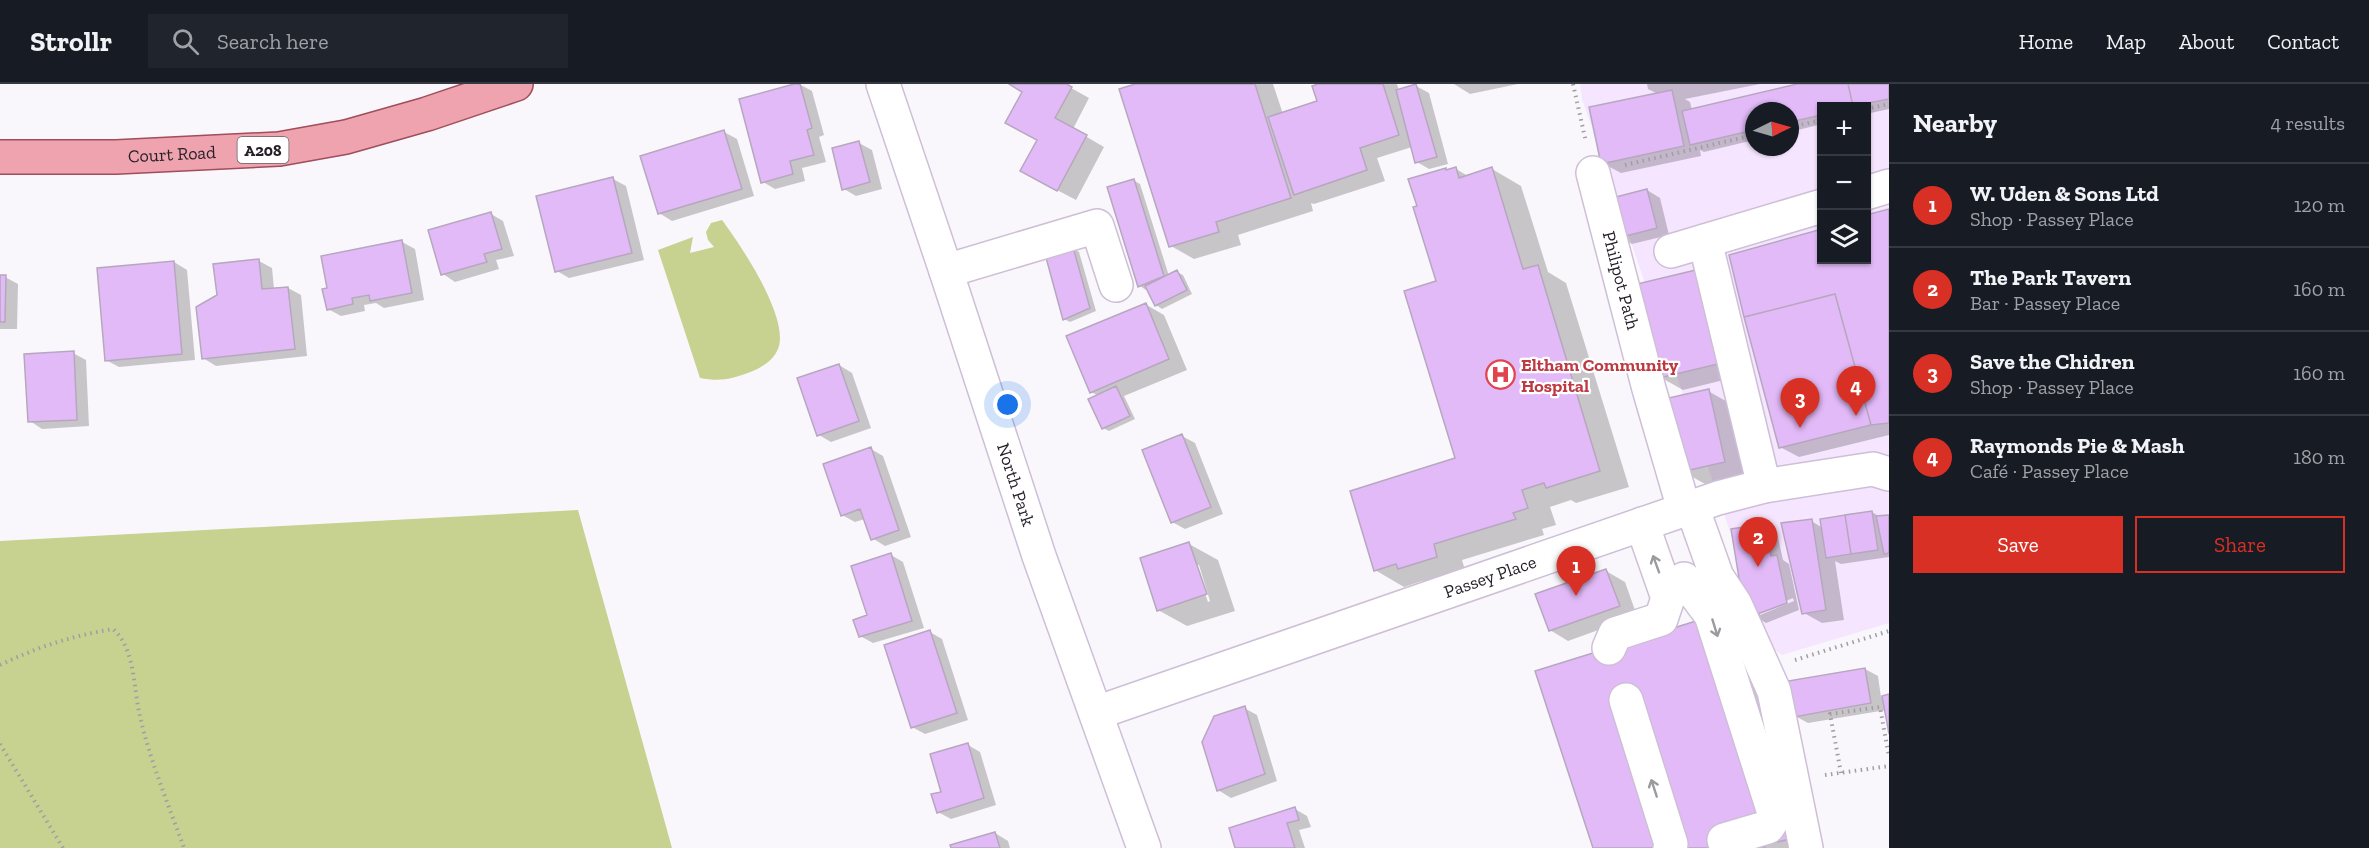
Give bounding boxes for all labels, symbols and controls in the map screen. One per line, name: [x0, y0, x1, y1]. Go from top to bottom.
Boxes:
search box: [148, 14, 568, 68]
text: Strollr: [30, 25, 112, 58]
icon: search: [169, 25, 202, 58]
text: Search here: [217, 28, 328, 55]
text: Home: [2019, 29, 2073, 54]
text: Map: [2106, 29, 2146, 54]
text: About: [2179, 29, 2234, 54]
text: Contact: [2267, 29, 2339, 54]
north arrow: [1745, 102, 1799, 156]
map controls: [1817, 102, 1871, 264]
button: +: [1817, 102, 1871, 156]
text: Nearby: [1913, 107, 1997, 139]
text: 4 results: [2270, 111, 2345, 135]
road number: A208: [238, 137, 288, 163]
street label: Court Road: [127, 141, 217, 167]
button: −: [1817, 156, 1871, 210]
text: W. Uden & Sons Ltd: [1970, 180, 2159, 207]
text: 1: [1928, 193, 1937, 217]
text: 120 m: [2294, 193, 2345, 217]
text: Shop · Passey Place: [1970, 207, 2134, 231]
button: layers: [1817, 210, 1871, 264]
street label: Philipot Path: [1598, 229, 1644, 332]
text: The Park Tavern: [1970, 264, 2131, 291]
text: 2: [1927, 277, 1938, 301]
text: 160 m: [2293, 277, 2345, 301]
text: Bar · Passey Place: [1970, 291, 2120, 315]
text: Save the Chidren: [1970, 348, 2135, 375]
place label: Eltham Community Hospital: [1521, 354, 1679, 397]
hospital icon: Eltham Community Hospital: [1484, 359, 1516, 391]
text: 3: [1927, 361, 1938, 385]
text: 160 m: [2293, 361, 2345, 385]
pin: 4: [1836, 366, 1876, 416]
text: Shop · Passey Place: [1970, 375, 2134, 399]
pin: 3: [1780, 378, 1820, 428]
your location: [993, 390, 1022, 419]
text: Raymonds Pie & Mash: [1970, 432, 2185, 459]
street label: North Park: [992, 440, 1040, 530]
text: 4: [1927, 445, 1938, 469]
text: 180 m: [2293, 445, 2345, 469]
text: Café · Passey Place: [1970, 459, 2129, 483]
button: Save: [1913, 516, 2123, 573]
button: Share: [2135, 516, 2345, 573]
pin: 2: [1738, 518, 1778, 567]
pin: 1: [1556, 546, 1596, 596]
street label: Passey Place: [1441, 551, 1539, 603]
one-way arrow: [1650, 555, 1661, 574]
one-way arrow: [1710, 618, 1721, 637]
one-way arrow: [1648, 779, 1659, 798]

